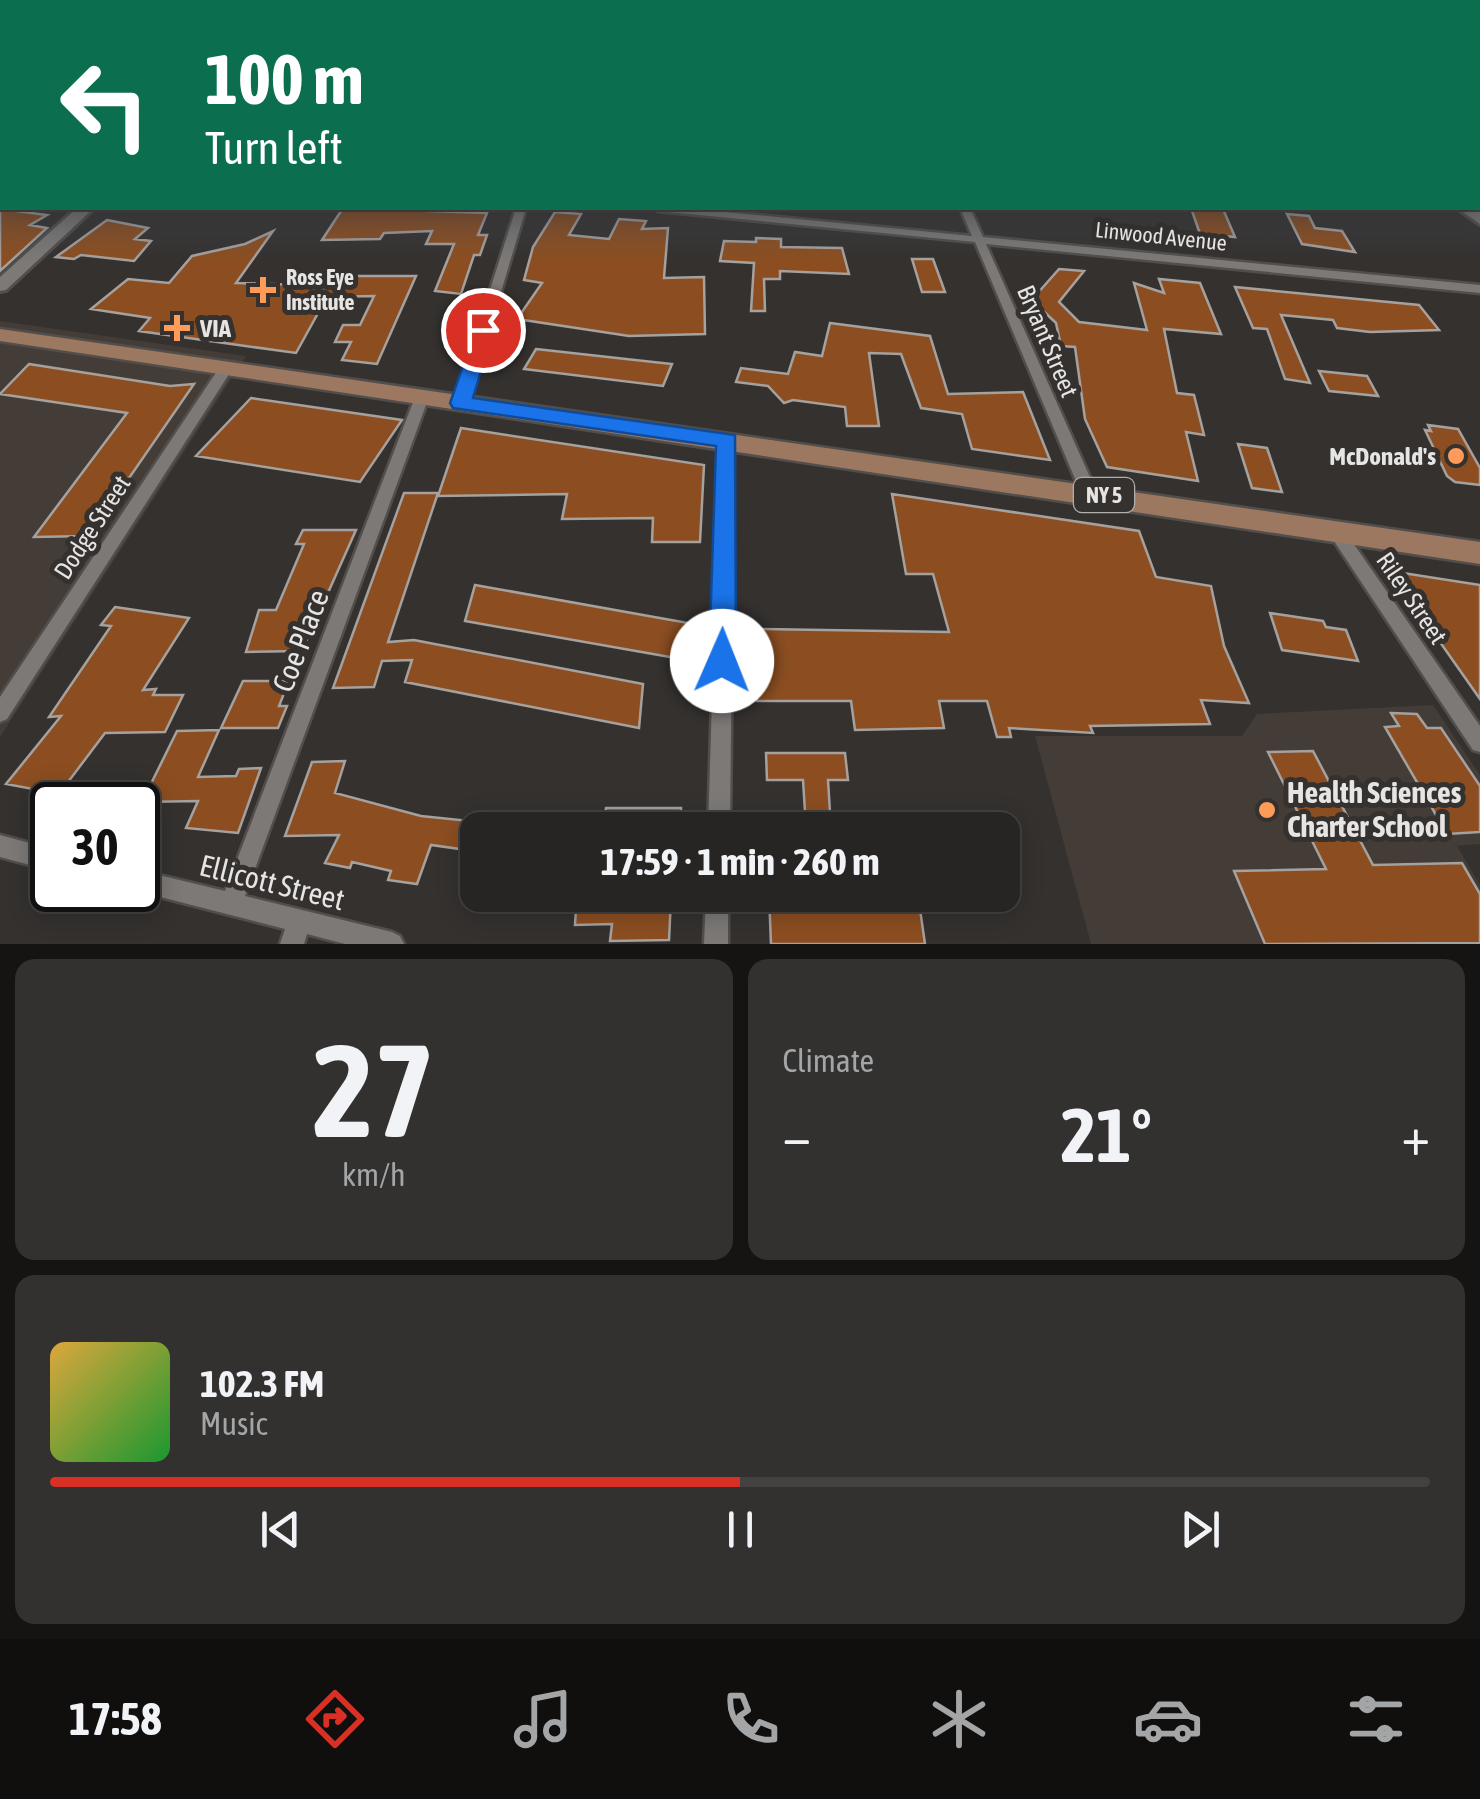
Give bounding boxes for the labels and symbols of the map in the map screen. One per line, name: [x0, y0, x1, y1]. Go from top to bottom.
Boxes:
street label: Linwood Avenue: [1094, 216, 1228, 256]
place label: Ross Eye Institute: [286, 264, 355, 315]
marker: Ross Eye Institute: [250, 277, 276, 303]
street label: Bryant Street: [1012, 281, 1084, 401]
pin: [441, 288, 526, 373]
place label: VIA: [199, 314, 232, 342]
marker: VIA: [164, 315, 190, 341]
place label: McDonald's: [1329, 442, 1436, 470]
marker: McDonald's: [1445, 445, 1467, 467]
street label: Dodge Street: [48, 470, 136, 584]
road number: NY 5: [1074, 478, 1134, 512]
street label: Riley Street: [1371, 547, 1453, 649]
street label: Coe Place: [265, 585, 335, 697]
position arrow: [670, 609, 774, 713]
place label: Health Sciences Charter School: [1287, 775, 1462, 843]
speed limit sign: 30: [30, 782, 160, 912]
marker: Health Sciences Charter School: [1256, 799, 1278, 821]
street label: Ellicott Street: [196, 848, 348, 916]

